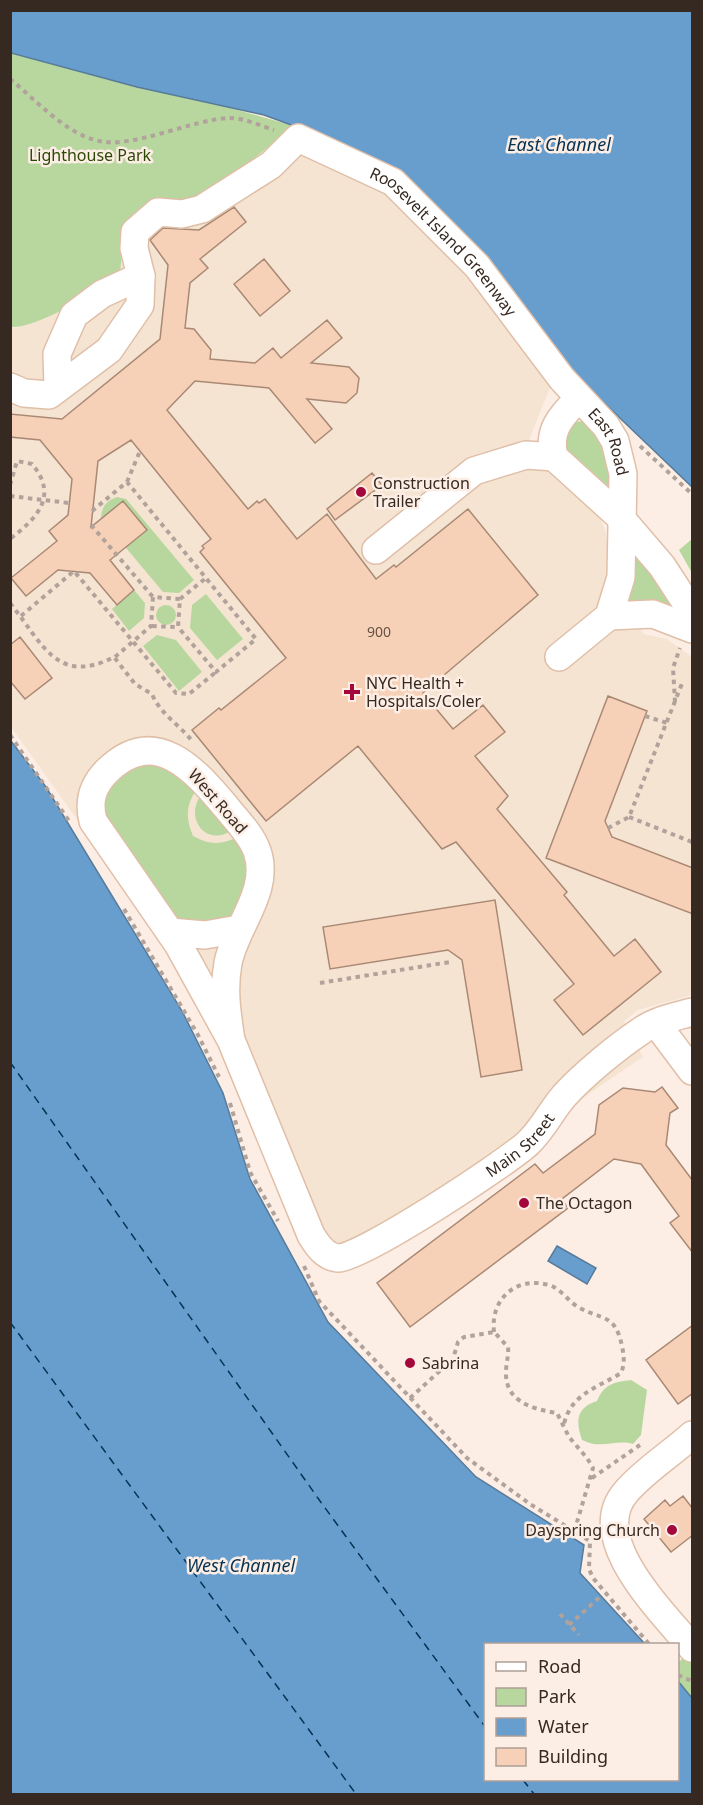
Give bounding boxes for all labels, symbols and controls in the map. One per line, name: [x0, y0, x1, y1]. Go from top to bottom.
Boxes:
water label: East Channel: [507, 132, 611, 156]
park label: Lighthouse Park: [29, 144, 152, 166]
street label: Roosevelt Island Greenway: [366, 162, 522, 321]
street label: East Road: [583, 403, 634, 478]
place label: Construction Trailer: [373, 472, 470, 512]
marker: Construction Trailer: [354, 485, 368, 499]
house number: 900: [367, 622, 391, 641]
place label: NYC Health + Hospitals/Coler: [366, 672, 482, 712]
marker: NYC Health + Hospitals/Coler: [343, 683, 361, 701]
street label: West Road: [184, 764, 252, 838]
street label: Main Street: [481, 1109, 559, 1182]
place label: The Octagon: [536, 1192, 632, 1214]
marker: The Octagon: [517, 1196, 531, 1210]
place label: Sabrina: [422, 1352, 479, 1374]
marker: Sabrina: [403, 1356, 417, 1370]
place label: Dayspring Church: [525, 1519, 660, 1541]
marker: Dayspring Church: [665, 1523, 679, 1537]
water label: West Channel: [187, 1553, 295, 1577]
legend: [484, 1643, 679, 1781]
text: Road: [538, 1654, 581, 1678]
text: Park: [538, 1684, 576, 1708]
text: Water: [538, 1714, 589, 1738]
text: Building: [538, 1744, 608, 1768]

